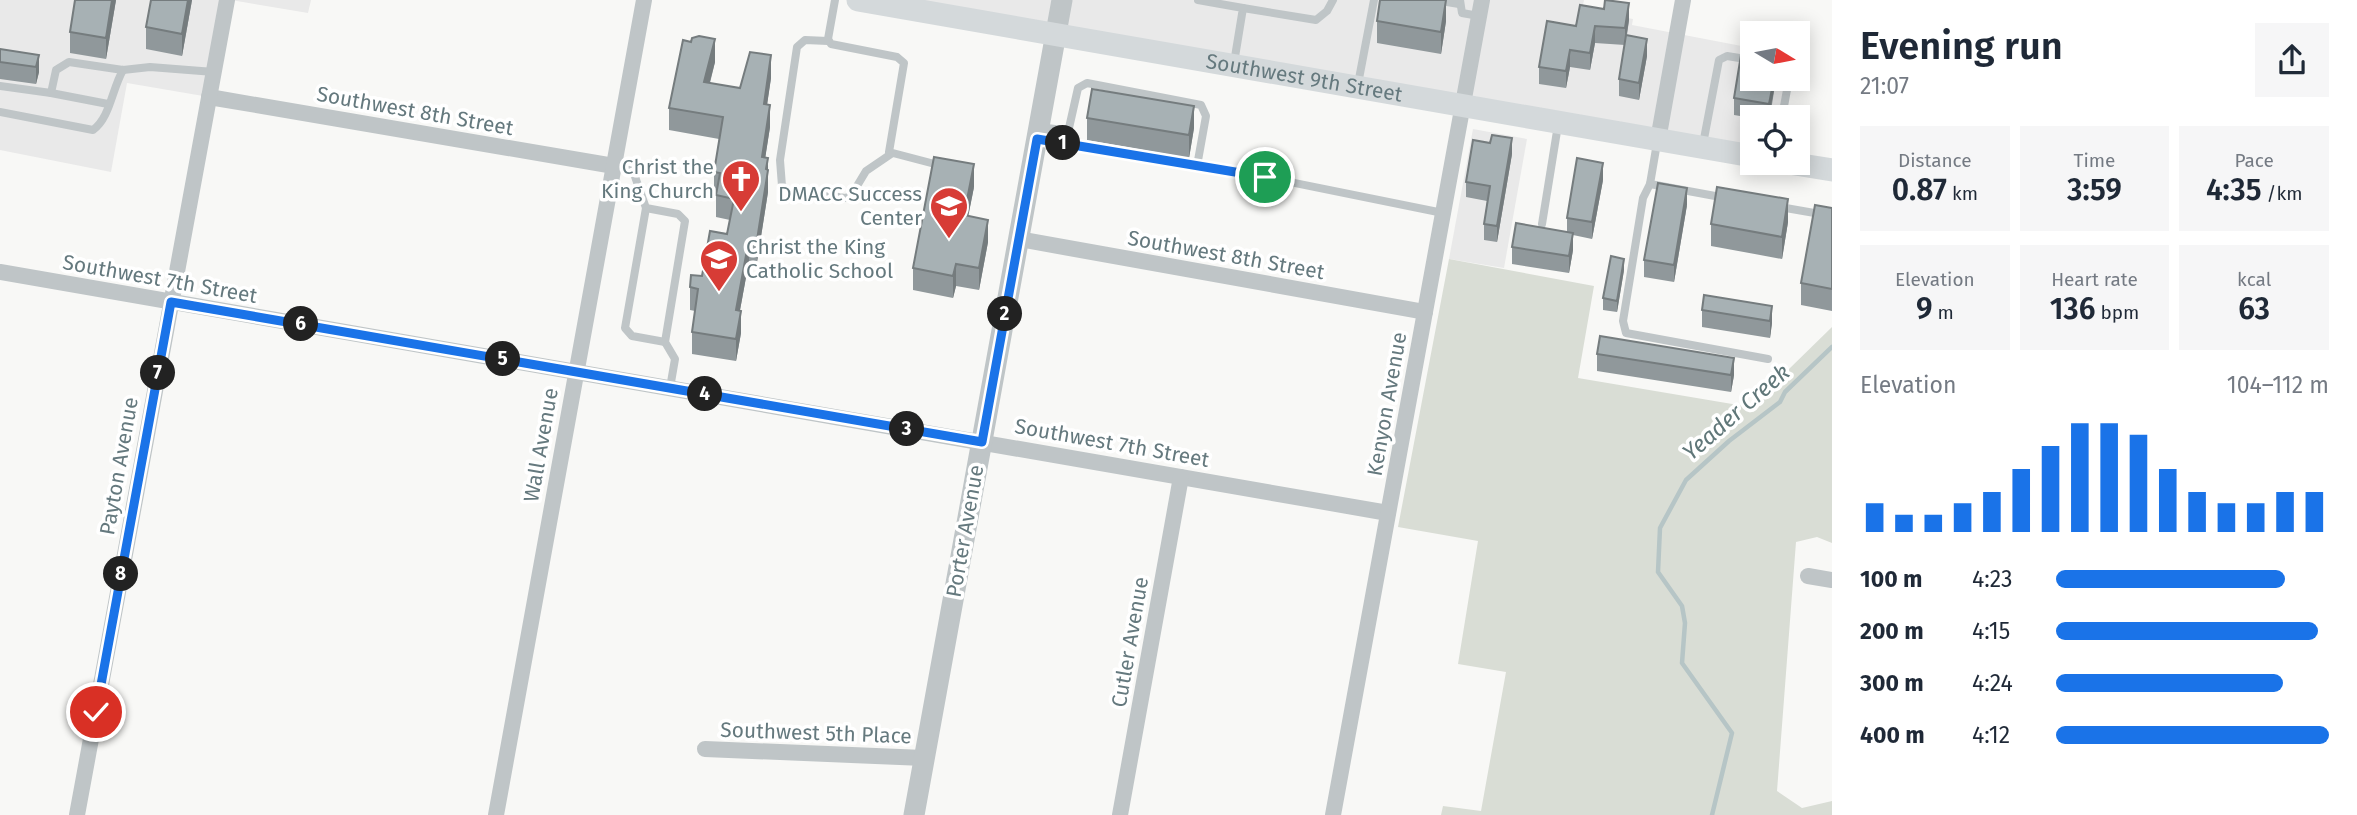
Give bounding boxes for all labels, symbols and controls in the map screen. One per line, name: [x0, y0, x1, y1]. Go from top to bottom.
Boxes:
north arrow: [1740, 21, 1810, 91]
map controls: [1740, 21, 1810, 175]
text: Evening run: [1860, 23, 2063, 69]
button: share: [2255, 23, 2329, 97]
street label: Southwest 9th Street: [1204, 48, 1405, 108]
text: 21:07: [1860, 72, 1909, 100]
street label: Southwest 8th Street: [315, 81, 516, 141]
button: locate: [1740, 105, 1810, 175]
pin: 1: [1046, 125, 1080, 160]
text: 1: [1058, 131, 1067, 154]
pin: [1235, 147, 1295, 207]
text: Distance: [1898, 149, 1972, 172]
text: Time: [2074, 149, 2115, 172]
text: Pace: [2234, 149, 2274, 172]
place label: Christ the King Church: [601, 154, 714, 204]
church icon: Christ the King Church: [720, 158, 762, 213]
icon: arrive: [1246, 158, 1284, 196]
text: 0.87: [1892, 172, 1947, 208]
text: 3:59: [2067, 172, 2122, 208]
text: 4:35: [2206, 172, 2261, 208]
place label: DMACC Success Center: [778, 181, 922, 231]
text: km: [1947, 182, 1978, 205]
text: /km: [2261, 182, 2302, 205]
school or university icon: DMACC Success Center: [928, 185, 970, 240]
street label: Southwest 8th Street: [1126, 225, 1327, 285]
place label: Christ the King Catholic School: [746, 234, 893, 284]
school or university icon: Christ the King Catholic School: [698, 238, 740, 293]
street label: Southwest 7th Street: [61, 249, 260, 309]
text: Elevation: [1895, 268, 1975, 291]
text: Heart rate: [2051, 268, 2138, 291]
text: kcal: [2237, 268, 2271, 291]
text: 9: [1916, 291, 1932, 327]
text: 136: [2050, 291, 2095, 327]
text: 63: [2238, 291, 2270, 327]
pin: 2: [988, 296, 1023, 332]
text: m: [1932, 301, 1954, 324]
text: bpm: [2095, 301, 2139, 324]
text: 2: [1000, 302, 1009, 325]
pin: 6: [284, 306, 318, 342]
text: 6: [295, 312, 306, 335]
street label: Kenyon Avenue: [1362, 330, 1412, 478]
pin: 5: [486, 342, 520, 376]
text: 5: [497, 347, 508, 370]
pin: 7: [140, 356, 176, 390]
water label: Yeader Creek: [1677, 358, 1795, 466]
text: 7: [153, 361, 162, 384]
text: Elevation: [1860, 371, 1956, 399]
text: 104–112 m: [2227, 371, 2329, 399]
pin: 4: [688, 376, 722, 412]
text: 4: [699, 382, 710, 405]
street label: Wall Avenue: [518, 386, 564, 504]
street label: Payton Avenue: [94, 395, 144, 537]
pin: 3: [890, 412, 925, 446]
street label: Southwest 7th Street: [1013, 413, 1212, 473]
text: 3: [902, 417, 911, 440]
street label: Porter Avenue: [941, 463, 989, 599]
pin: 8: [104, 556, 138, 592]
text: 8: [115, 562, 126, 585]
text: 100 m: [1860, 565, 1922, 593]
text: 4:23: [1972, 565, 2013, 593]
street label: Cutler Avenue: [1106, 575, 1154, 709]
text: 200 m: [1860, 617, 1924, 645]
text: 4:15: [1972, 617, 2010, 645]
text: 300 m: [1860, 669, 1924, 697]
text: 4:24: [1972, 669, 2013, 697]
pin: [66, 682, 126, 742]
icon: check: [77, 693, 115, 731]
street label: Southwest 5th Place: [720, 717, 912, 749]
text: 400 m: [1860, 721, 1925, 749]
text: 4:12: [1972, 721, 2010, 749]

